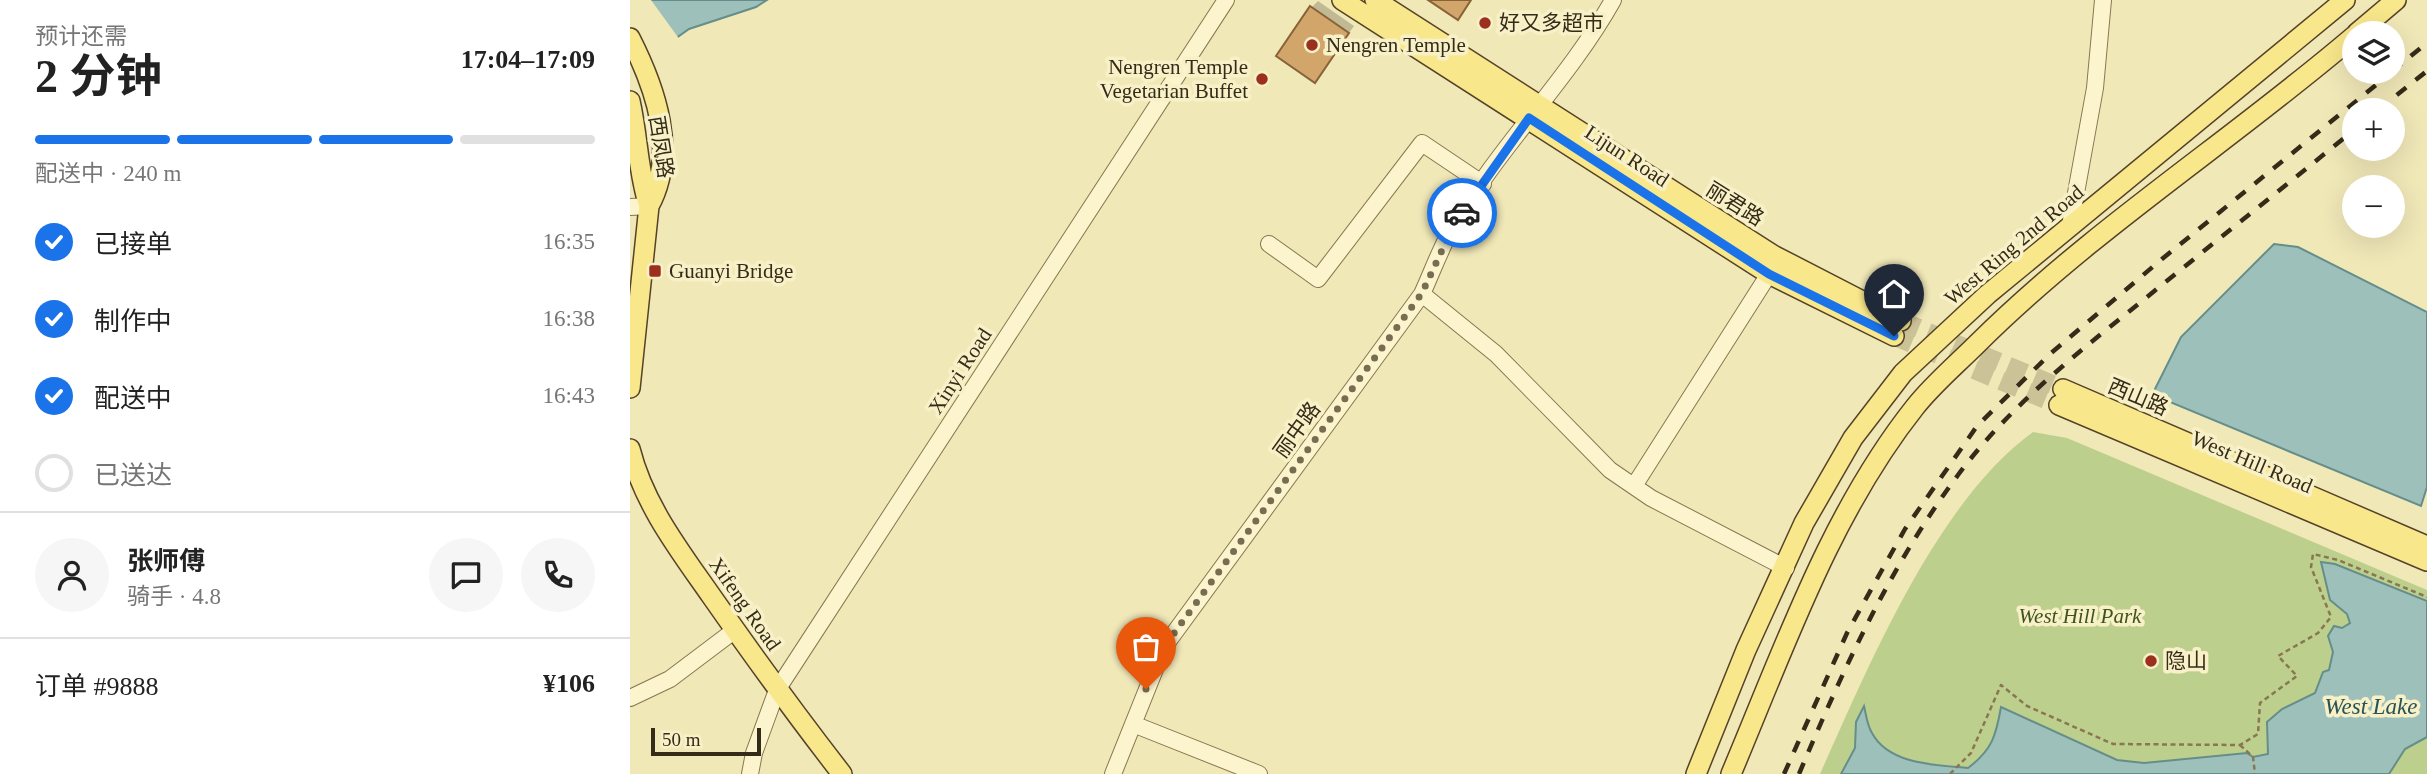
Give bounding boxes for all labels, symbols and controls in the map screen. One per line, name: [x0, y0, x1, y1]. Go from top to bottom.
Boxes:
place label: 好又多超市: [1499, 11, 1604, 35]
marker: 好又多超市: [1477, 15, 1493, 31]
map controls: [2342, 21, 2405, 238]
button: layers: [2342, 21, 2405, 84]
text: 预计还需: [35, 24, 127, 49]
place label: Nengren Temple: [1326, 33, 1466, 57]
marker: Nengren Temple: [1304, 37, 1320, 53]
text: 17:04–17:09: [461, 45, 595, 74]
text: 2 分钟: [35, 51, 162, 102]
place label: Nengren Temple Vegetarian Buffet: [1100, 55, 1248, 103]
marker: Nengren Temple Vegetarian Buffet: [1254, 71, 1270, 87]
button: +: [2342, 98, 2405, 161]
street label: 西凤路: [644, 114, 678, 180]
street label: Lijun Road: [1581, 120, 1674, 192]
text: 配送中 · 240 m: [35, 161, 181, 186]
button: −: [2342, 175, 2405, 238]
street label: 丽君路: [1702, 177, 1768, 231]
courier: [1427, 178, 1497, 248]
street label: West Ring 2nd Road: [1940, 180, 2089, 310]
icon: car: [1443, 194, 1481, 232]
icon: check: [35, 223, 73, 261]
text: 16:35: [543, 229, 595, 254]
text: 已接单: [94, 230, 172, 259]
place label: Guanyi Bridge: [669, 259, 793, 283]
marker: Guanyi Bridge: [647, 263, 663, 279]
pin: [1864, 264, 1924, 336]
icon: home: [1875, 275, 1913, 313]
icon: check: [35, 300, 73, 338]
text: 16:38: [543, 306, 595, 331]
text: 制作中: [94, 307, 172, 336]
street label: Xinyi Road: [923, 323, 997, 418]
street label: 西山路: [2104, 374, 2172, 420]
icon: check: [35, 377, 73, 415]
text: 16:43: [543, 383, 595, 408]
text: 配送中: [94, 384, 172, 413]
street label: 丽中路: [1269, 397, 1325, 463]
street label: West Hill Road: [2188, 426, 2317, 498]
text: 已送达: [94, 461, 172, 490]
button: person: [35, 538, 109, 612]
button: chat: [429, 538, 503, 612]
button: phone: [521, 538, 595, 612]
text: 张师傅: [127, 547, 205, 576]
street label: Xifeng Road: [704, 553, 786, 655]
text: 骑手 · 4.8: [127, 584, 221, 609]
park label: West Hill Park: [2019, 604, 2142, 628]
pin: [1116, 617, 1176, 689]
icon: bag: [1127, 628, 1165, 666]
place label: 隐山: [2165, 649, 2207, 673]
marker: 隐山: [2143, 653, 2159, 669]
text: ¥106: [543, 669, 595, 698]
text: 订单 #9888: [35, 672, 159, 701]
water label: West Lake: [2324, 694, 2418, 719]
scale bar: [651, 725, 761, 757]
text: 50 m: [662, 729, 701, 750]

